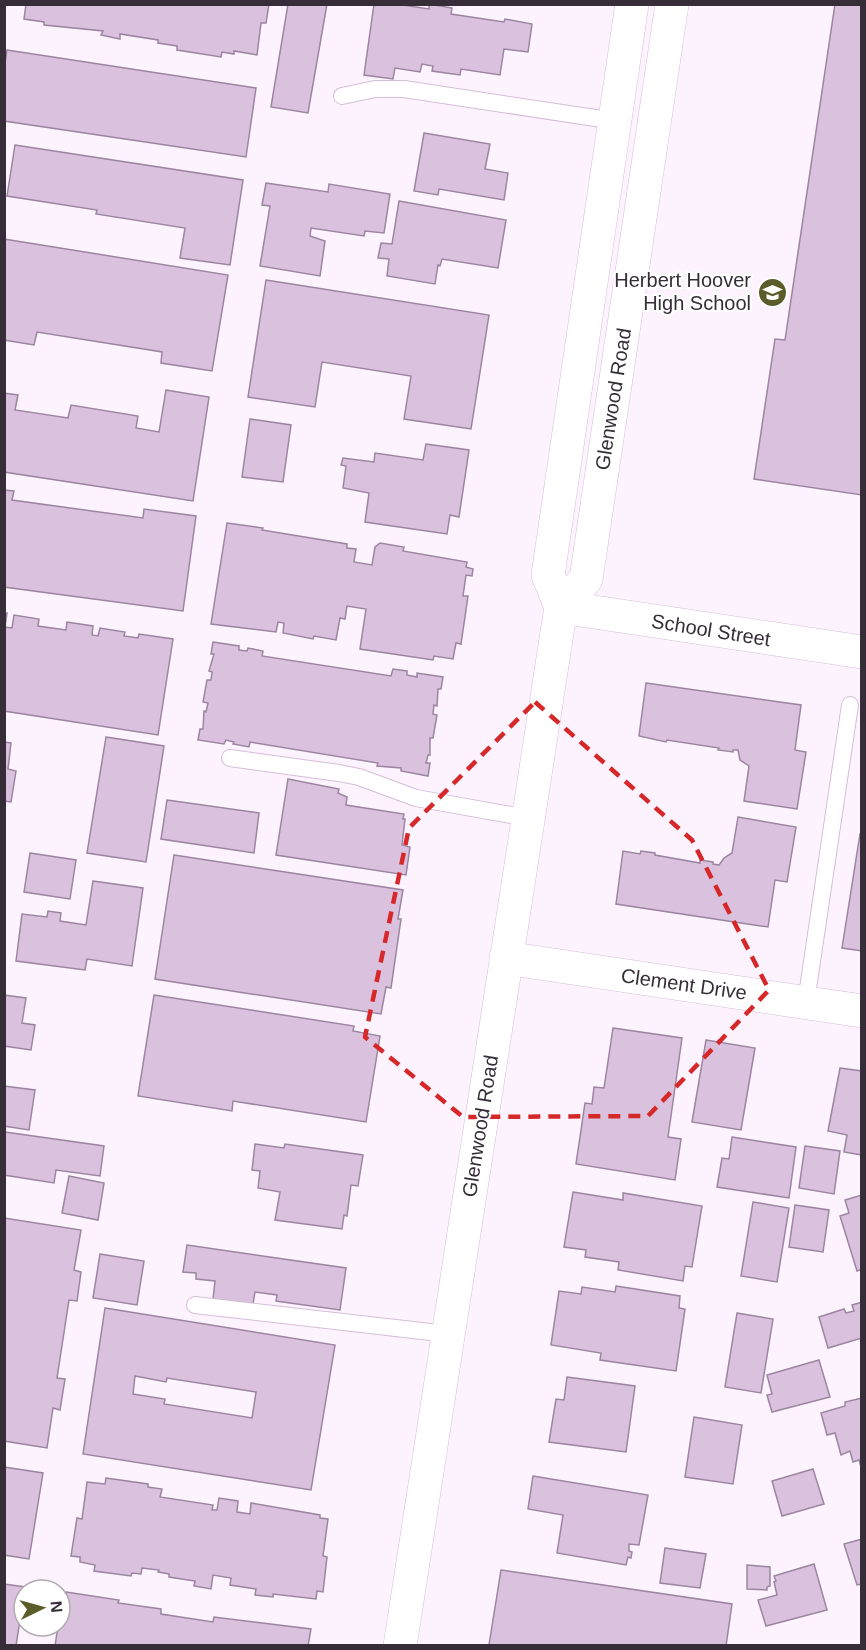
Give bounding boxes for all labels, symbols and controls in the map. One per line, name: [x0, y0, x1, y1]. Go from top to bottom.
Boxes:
place label: Herbert Hoover High School: [614, 269, 751, 314]
school or university icon: Herbert Hoover High School: [756, 276, 788, 308]
street label: Glenwood Road: [591, 326, 635, 472]
street label: School Street: [650, 610, 772, 650]
street label: Clement Drive: [620, 964, 748, 1004]
street label: Glenwood Road: [458, 1053, 502, 1199]
north arrow: [12, 1578, 72, 1638]
text: N: [47, 1600, 65, 1613]

